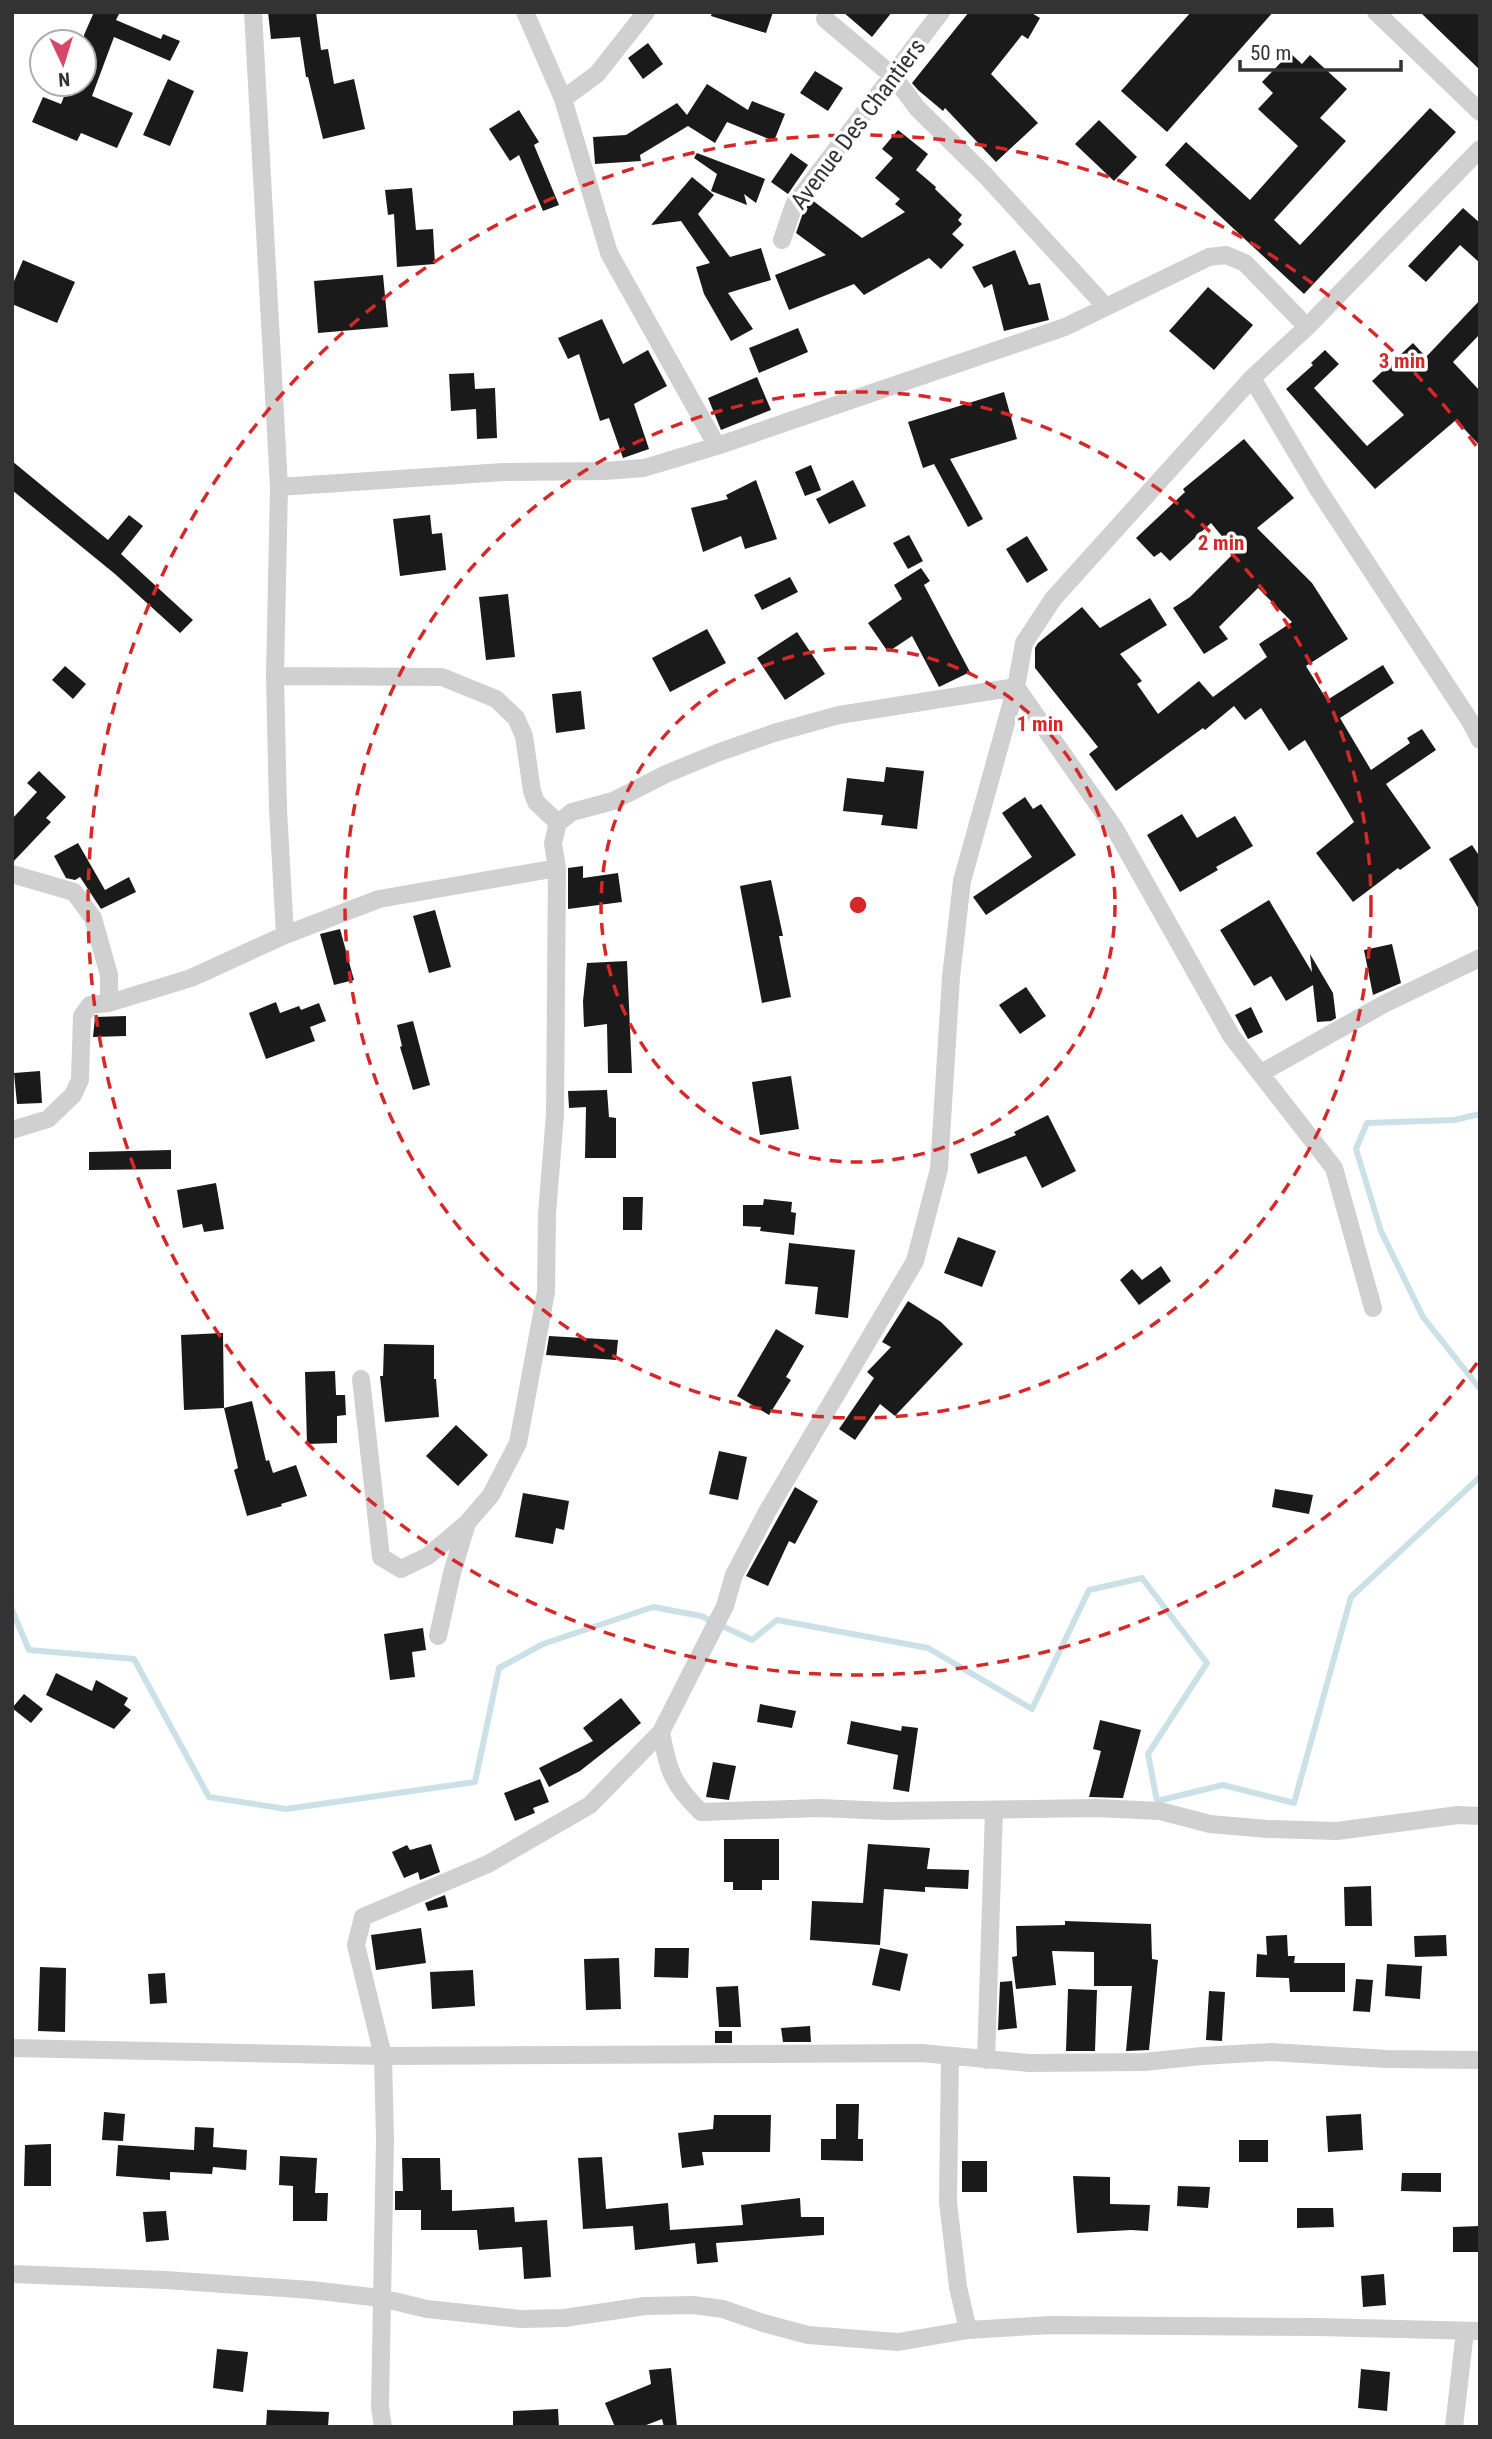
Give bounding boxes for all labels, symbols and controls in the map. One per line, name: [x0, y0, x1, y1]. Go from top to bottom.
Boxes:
north arrow: [28, 28, 98, 98]
scale bar: [1240, 28, 1401, 72]
street label: Avenue Des Chantiers: [785, 33, 931, 215]
text: 50 m: [1250, 41, 1291, 65]
text: N: [58, 68, 71, 91]
text: 3 min: [1379, 349, 1425, 373]
text: 2 min: [1198, 531, 1244, 555]
text: 1 min: [1017, 712, 1063, 736]
centre of rings: [846, 893, 870, 917]

